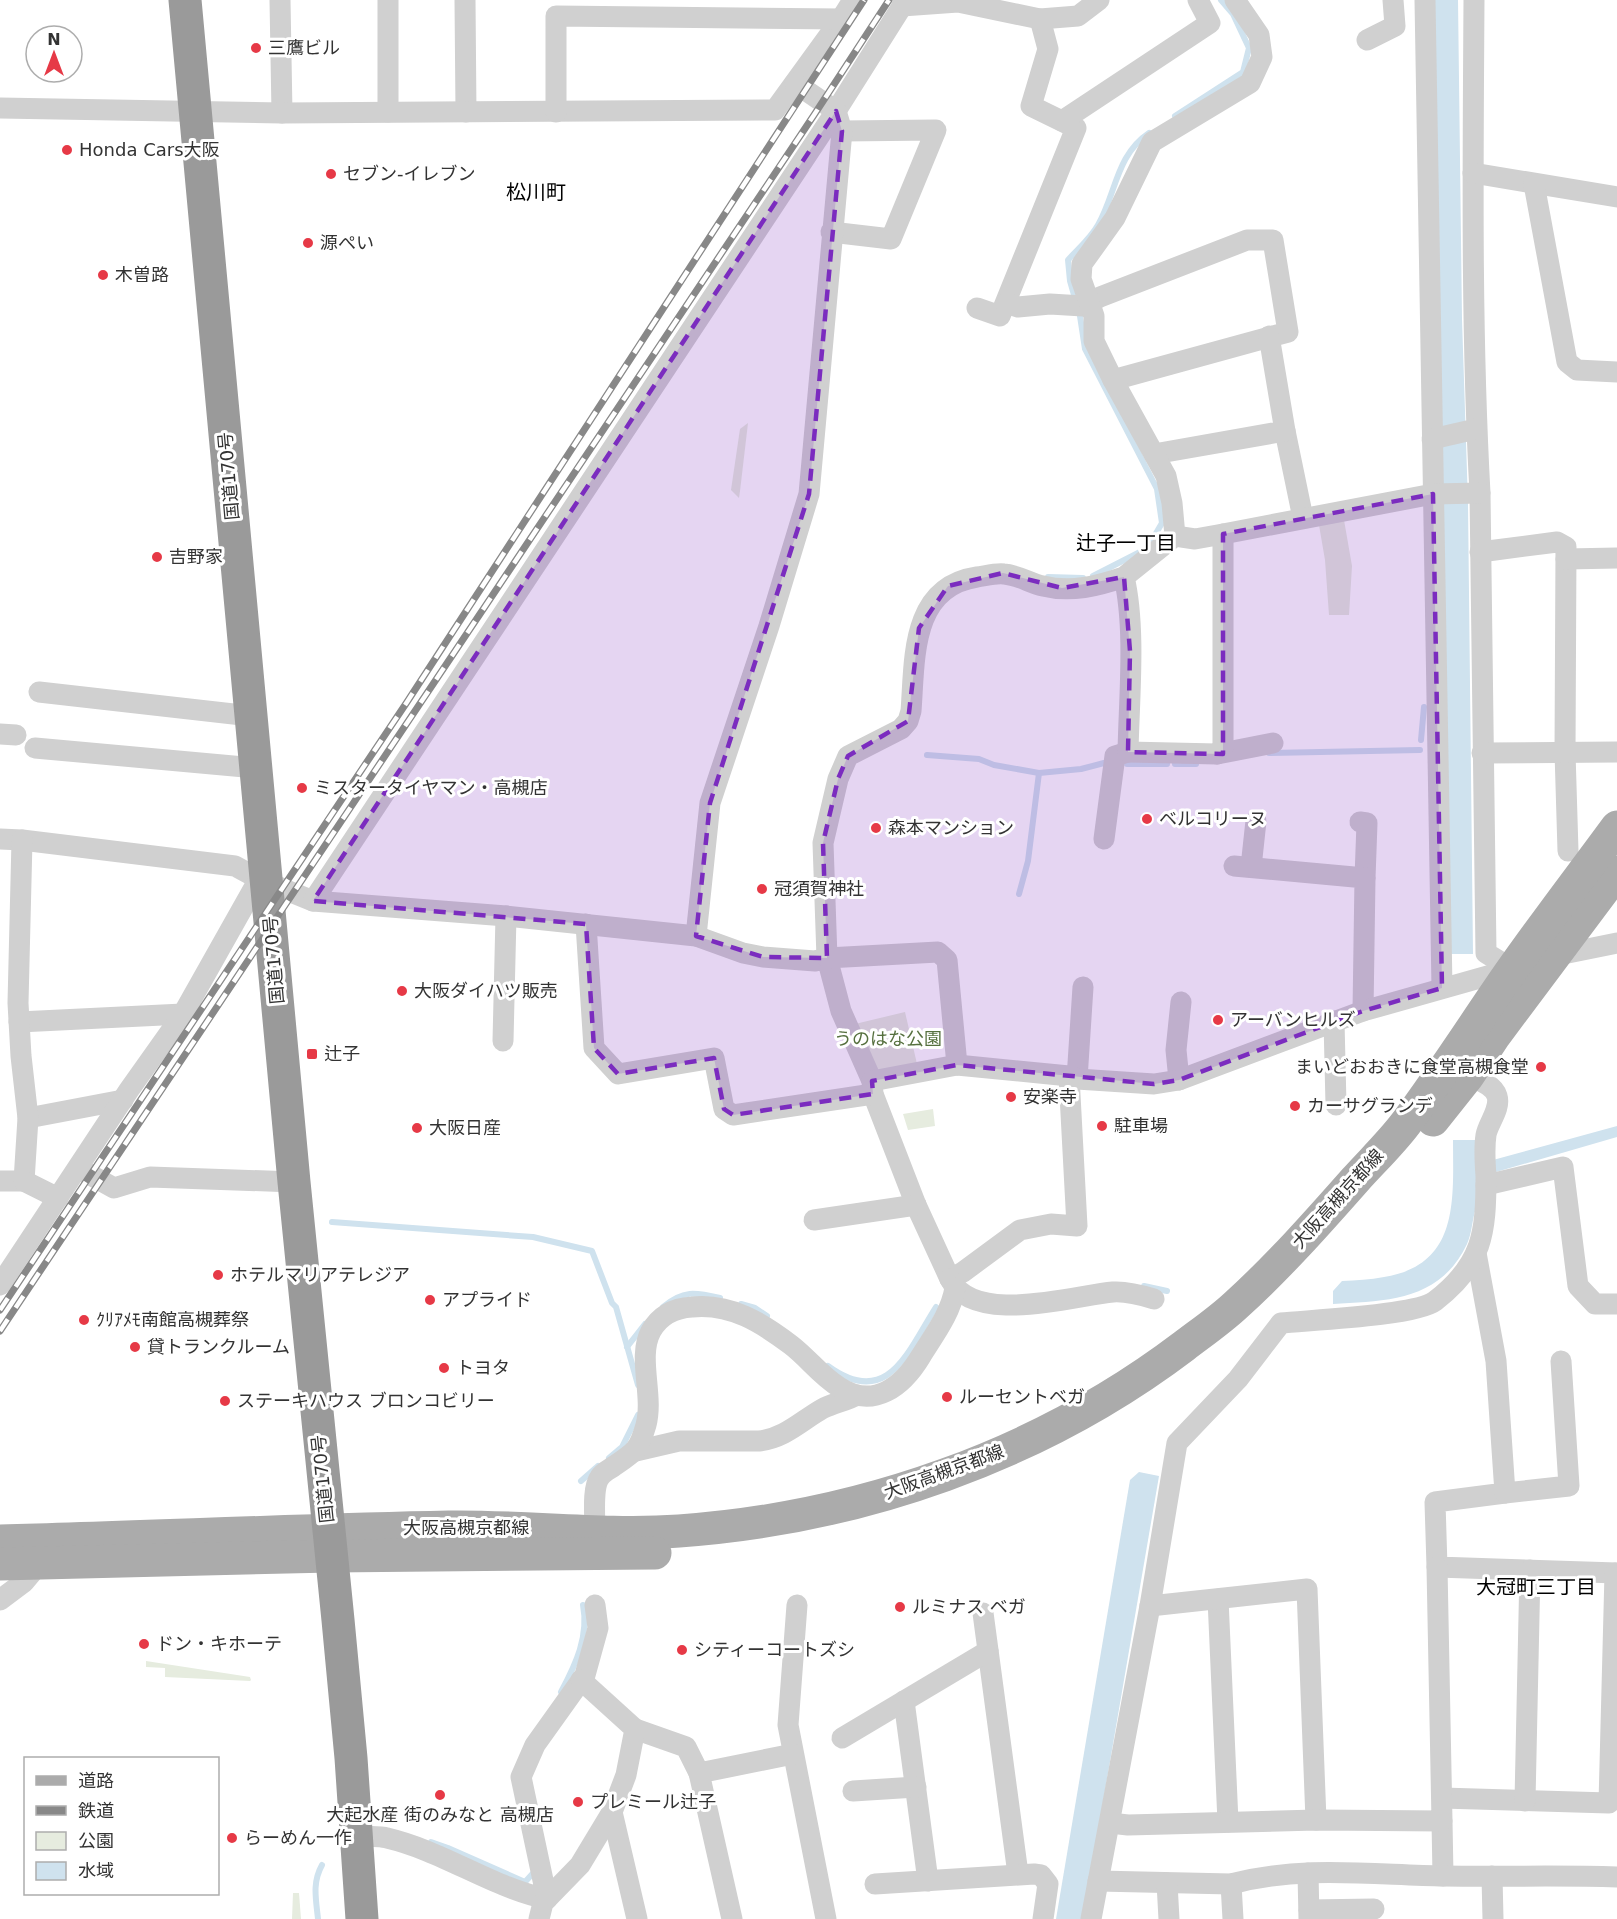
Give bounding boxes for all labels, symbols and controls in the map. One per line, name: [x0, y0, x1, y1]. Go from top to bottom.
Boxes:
north arrow: [24, 24, 84, 84]
text: N: [47, 30, 61, 49]
place label: 三鷹ビル: [268, 37, 340, 58]
marker: 三鷹ビル: [249, 41, 263, 55]
place label: Honda Cars大阪: [79, 139, 220, 160]
marker: Honda Cars大阪: [60, 143, 74, 157]
place label: セブン-イレブン: [343, 163, 476, 184]
marker: セブン-イレブン: [324, 167, 338, 181]
district label: 松川町: [506, 180, 566, 204]
place label: 源ぺい: [320, 232, 374, 253]
marker: 源ぺい: [301, 236, 315, 250]
place label: 木曽路: [115, 264, 169, 285]
marker: 木曽路: [96, 268, 110, 282]
street label: 国道170号: [214, 431, 243, 521]
district label: 辻子一丁目: [1076, 531, 1176, 555]
place label: 吉野家: [169, 546, 223, 567]
marker: 吉野家: [150, 550, 164, 564]
place label: ミスタータイヤマン・高槻店: [314, 777, 547, 798]
marker: ミスタータイヤマン・高槻店: [295, 781, 309, 795]
place label: ベルコリーヌ: [1159, 808, 1267, 829]
marker: ベルコリーヌ: [1140, 812, 1154, 826]
place label: 森本マンション: [888, 817, 1014, 838]
marker: 森本マンション: [869, 821, 883, 835]
place label: 冠須賀神社: [774, 878, 864, 899]
marker: 冠須賀神社: [755, 882, 769, 896]
street label: 国道170号: [259, 915, 288, 1005]
place label: 大阪ダイハツ販売: [414, 980, 558, 1001]
marker: 大阪ダイハツ販売: [395, 984, 409, 998]
place label: アーバンヒルズ: [1230, 1009, 1356, 1030]
marker: アーバンヒルズ: [1211, 1013, 1225, 1027]
park label: うのはな公園: [834, 1028, 942, 1049]
place label: 辻子: [324, 1043, 360, 1064]
marker: 辻子: [305, 1047, 319, 1061]
place label: まいどおおきに食堂高槻食堂: [1295, 1056, 1529, 1077]
marker: まいどおおきに食堂高槻食堂: [1534, 1060, 1548, 1074]
place label: 安楽寺: [1023, 1086, 1077, 1107]
marker: 安楽寺: [1004, 1090, 1018, 1104]
place label: カーサグランデ: [1307, 1095, 1433, 1116]
marker: カーサグランデ: [1288, 1099, 1302, 1113]
place label: 駐車場: [1114, 1115, 1168, 1136]
place label: 大阪日産: [429, 1117, 501, 1138]
marker: 駐車場: [1095, 1119, 1109, 1133]
marker: 大阪日産: [410, 1121, 424, 1135]
street label: 大阪高槻京都線: [1288, 1145, 1388, 1253]
place label: ホテルマリアテレジア: [230, 1264, 410, 1285]
marker: ホテルマリアテレジア: [211, 1268, 225, 1282]
place label: アプライド: [442, 1289, 532, 1310]
marker: アプライド: [423, 1293, 437, 1307]
place label: ｸﾘｱﾒﾓ南館高槻葬祭: [96, 1309, 249, 1330]
marker: ｸﾘｱﾒﾓ南館高槻葬祭: [77, 1313, 91, 1327]
place label: 貸トランクルーム: [147, 1336, 290, 1357]
marker: 貸トランクルーム: [128, 1340, 142, 1354]
place label: トヨタ: [456, 1357, 510, 1378]
marker: トヨタ: [437, 1361, 451, 1375]
place label: ルーセントベガ: [959, 1386, 1085, 1407]
place label: ステーキハウス ブロンコビリー: [237, 1390, 495, 1411]
marker: ルーセントベガ: [940, 1390, 954, 1404]
marker: ステーキハウス ブロンコビリー: [218, 1394, 232, 1408]
street label: 国道170号: [307, 1434, 338, 1524]
street label: 大阪高槻京都線: [881, 1440, 1007, 1503]
street label: 大阪高槻京都線: [403, 1517, 529, 1538]
district label: 大冠町三丁目: [1476, 1575, 1596, 1599]
place label: ルミナス ベガ: [912, 1596, 1026, 1617]
marker: ルミナス ベガ: [893, 1600, 907, 1614]
place label: ドン・キホーテ: [156, 1633, 282, 1654]
marker: ドン・キホーテ: [137, 1637, 151, 1651]
place label: シティーコートズシ: [694, 1639, 855, 1660]
marker: シティーコートズシ: [675, 1643, 689, 1657]
legend: [24, 1757, 219, 1895]
text: 道路: [78, 1770, 114, 1791]
marker: 大起水産 街のみなと 高槻店: [433, 1788, 447, 1802]
place label: プレミール辻子: [590, 1791, 716, 1812]
marker: プレミール辻子: [571, 1795, 585, 1809]
text: 鉄道: [78, 1800, 114, 1821]
place label: 大起水産 街のみなと 高槻店: [326, 1804, 554, 1825]
place label: らーめん一作: [244, 1827, 352, 1848]
text: 公園: [78, 1830, 114, 1851]
marker: らーめん一作: [225, 1831, 239, 1845]
text: 水域: [78, 1860, 114, 1881]

